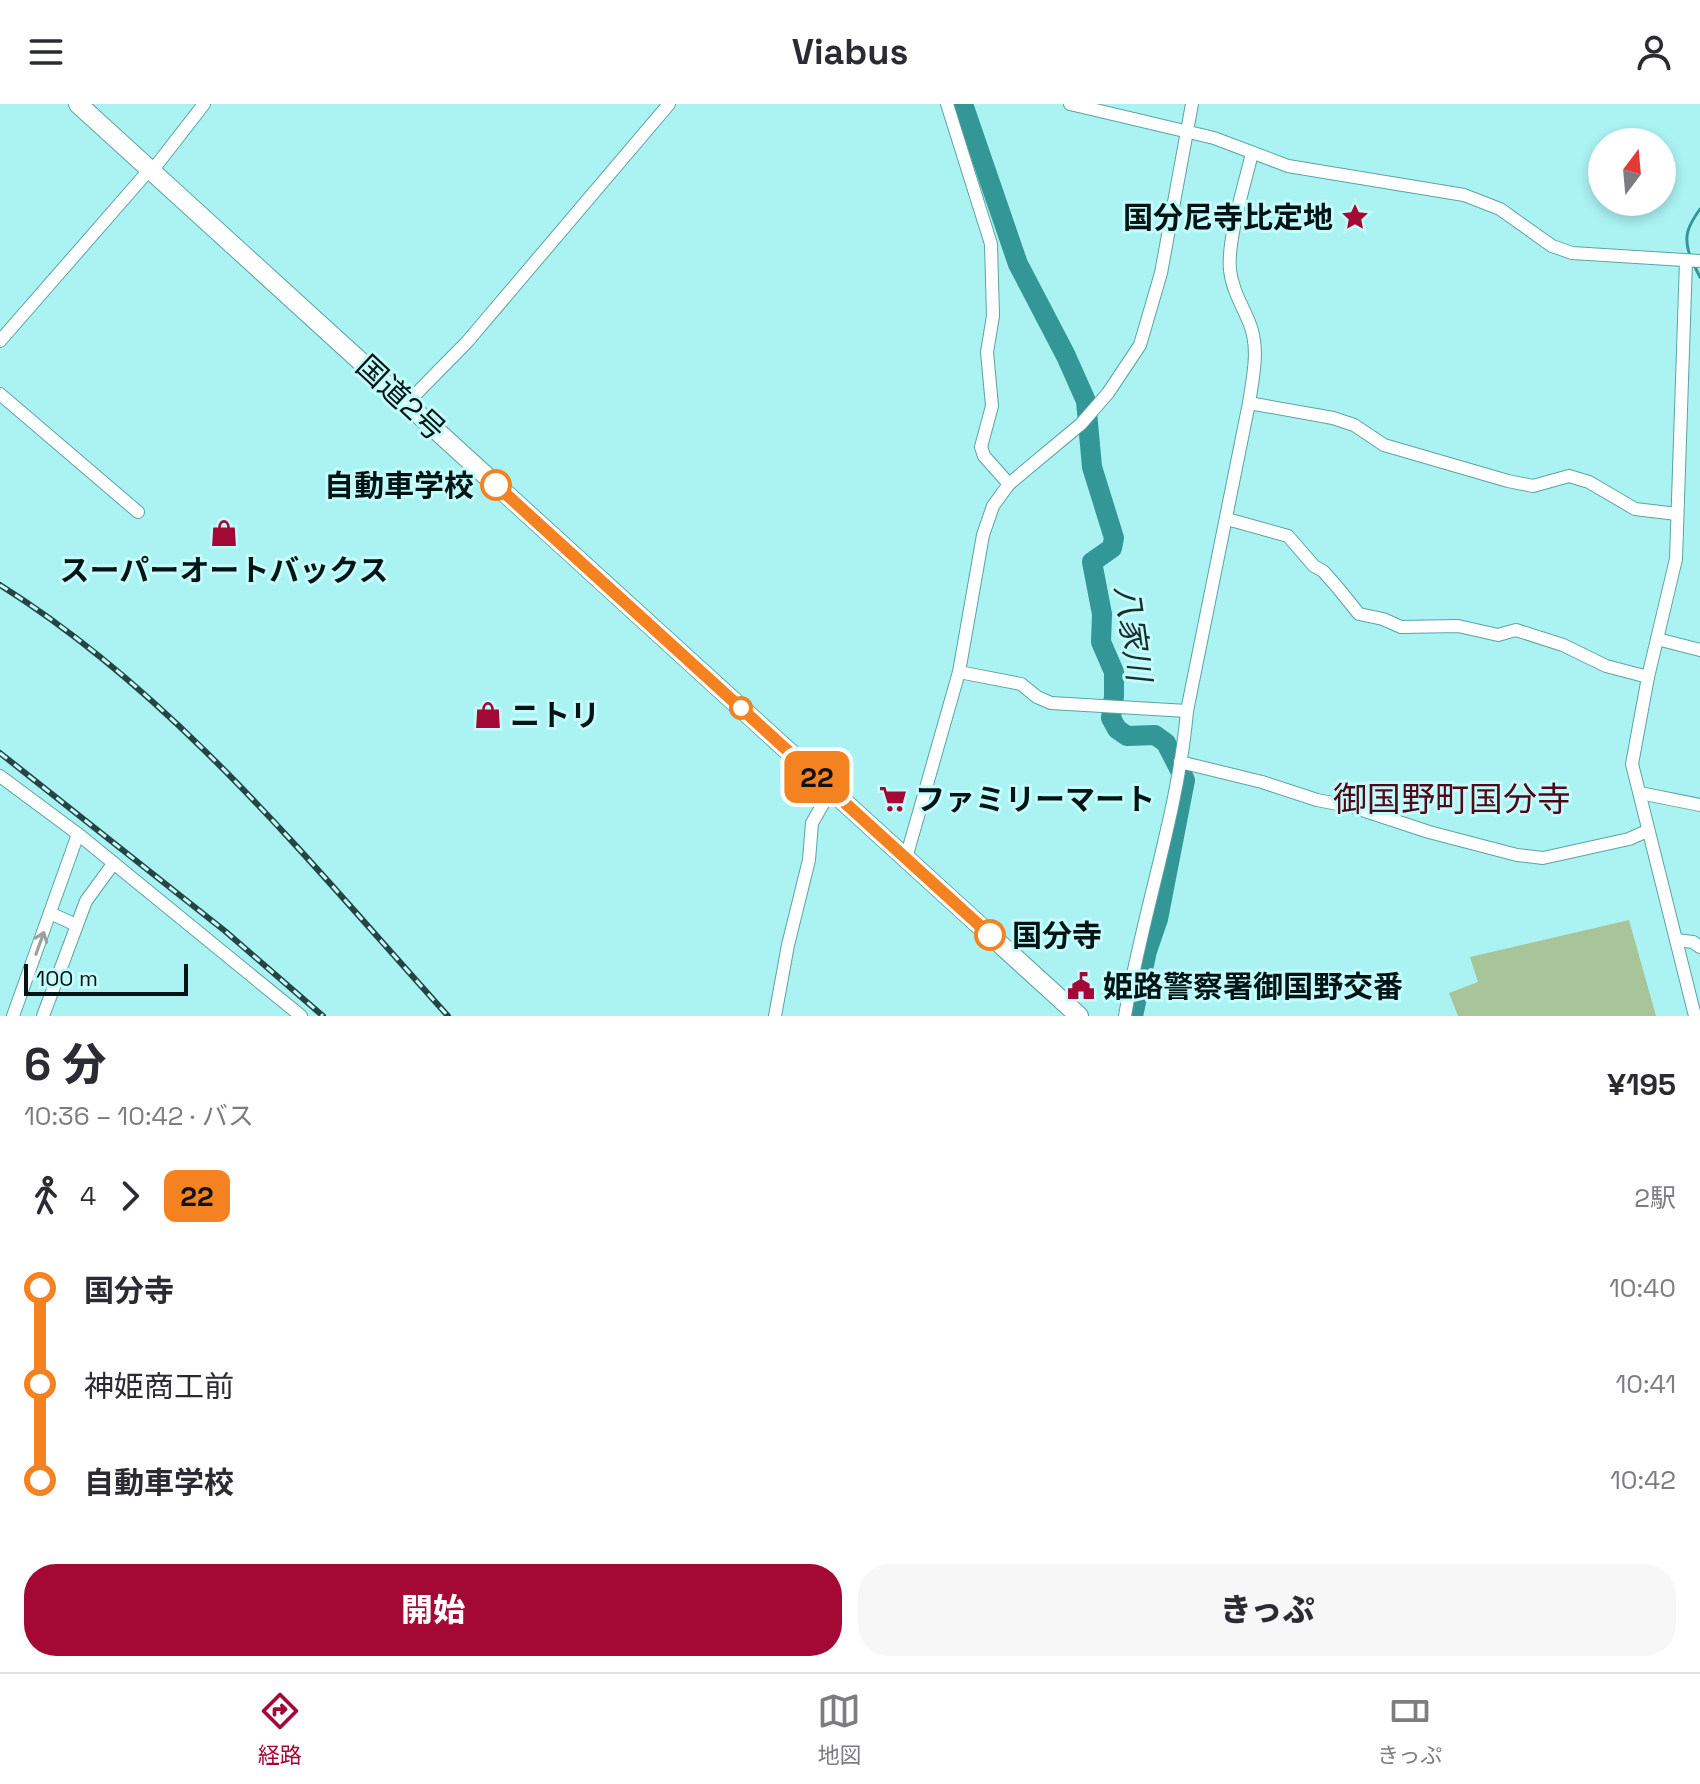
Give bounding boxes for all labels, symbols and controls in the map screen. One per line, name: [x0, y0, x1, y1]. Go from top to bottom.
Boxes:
text: Viabus: [792, 29, 908, 75]
icon: menu: [24, 30, 68, 74]
icon: person: [1632, 30, 1676, 74]
north arrow: [1588, 128, 1676, 216]
map controls: [1588, 128, 1676, 216]
place label: 国分尼寺比定地: [1123, 198, 1333, 237]
place icon: 国分尼寺比定地: [1340, 202, 1370, 232]
street label: 国道2号: [348, 347, 454, 449]
place label: 自動車学校: [324, 466, 474, 505]
marker: 自動車学校: [481, 470, 511, 500]
shop icon: スーパーオートバックス: [209, 518, 239, 548]
place label: スーパーオートバックス: [60, 551, 388, 590]
water label: 八家川: [1107, 583, 1160, 686]
place label: ニトリ: [510, 696, 600, 735]
unlabelled marker: [730, 697, 752, 719]
shop icon: ニトリ: [473, 700, 503, 730]
line badge: 22: [781, 751, 853, 803]
text: 22: [800, 759, 834, 795]
district label: 御国野町国分寺: [1333, 778, 1571, 821]
place label: ファミリーマート: [915, 780, 1155, 819]
supermarket icon: ファミリーマート: [878, 784, 908, 814]
place label: 国分寺: [1012, 916, 1102, 955]
marker: 国分寺: [975, 920, 1005, 950]
one-way arrow: [33, 930, 48, 955]
scale bar: [24, 960, 188, 996]
text: 100 m: [36, 964, 98, 992]
place label: 姫路警察署御国野交番: [1103, 967, 1403, 1006]
public building icon: 姫路警察署御国野交番: [1066, 971, 1096, 1001]
text: 6 分: [24, 1037, 106, 1093]
text: ¥195: [1607, 1065, 1676, 1104]
text: 10:36 – 10:42 · バス: [24, 1099, 254, 1133]
icon: walk: [24, 1174, 68, 1218]
icon: forward: [108, 1174, 152, 1218]
text: 22: [180, 1178, 214, 1214]
text: 4: [80, 1179, 96, 1213]
text: 2駅: [1634, 1181, 1676, 1215]
text: 国分寺: [84, 1271, 174, 1310]
text: 10:40: [1609, 1271, 1676, 1305]
text: 神姫商工前: [84, 1367, 234, 1406]
text: 10:41: [1615, 1367, 1676, 1401]
text: 自動車学校: [84, 1463, 234, 1502]
text: 10:42: [1610, 1463, 1676, 1497]
button: 開始: [24, 1564, 842, 1656]
button: きっぷ: [858, 1564, 1676, 1656]
tab: 経路: [258, 1689, 302, 1769]
tab: 地図: [817, 1689, 861, 1769]
tab: きっぷ: [1377, 1689, 1442, 1769]

